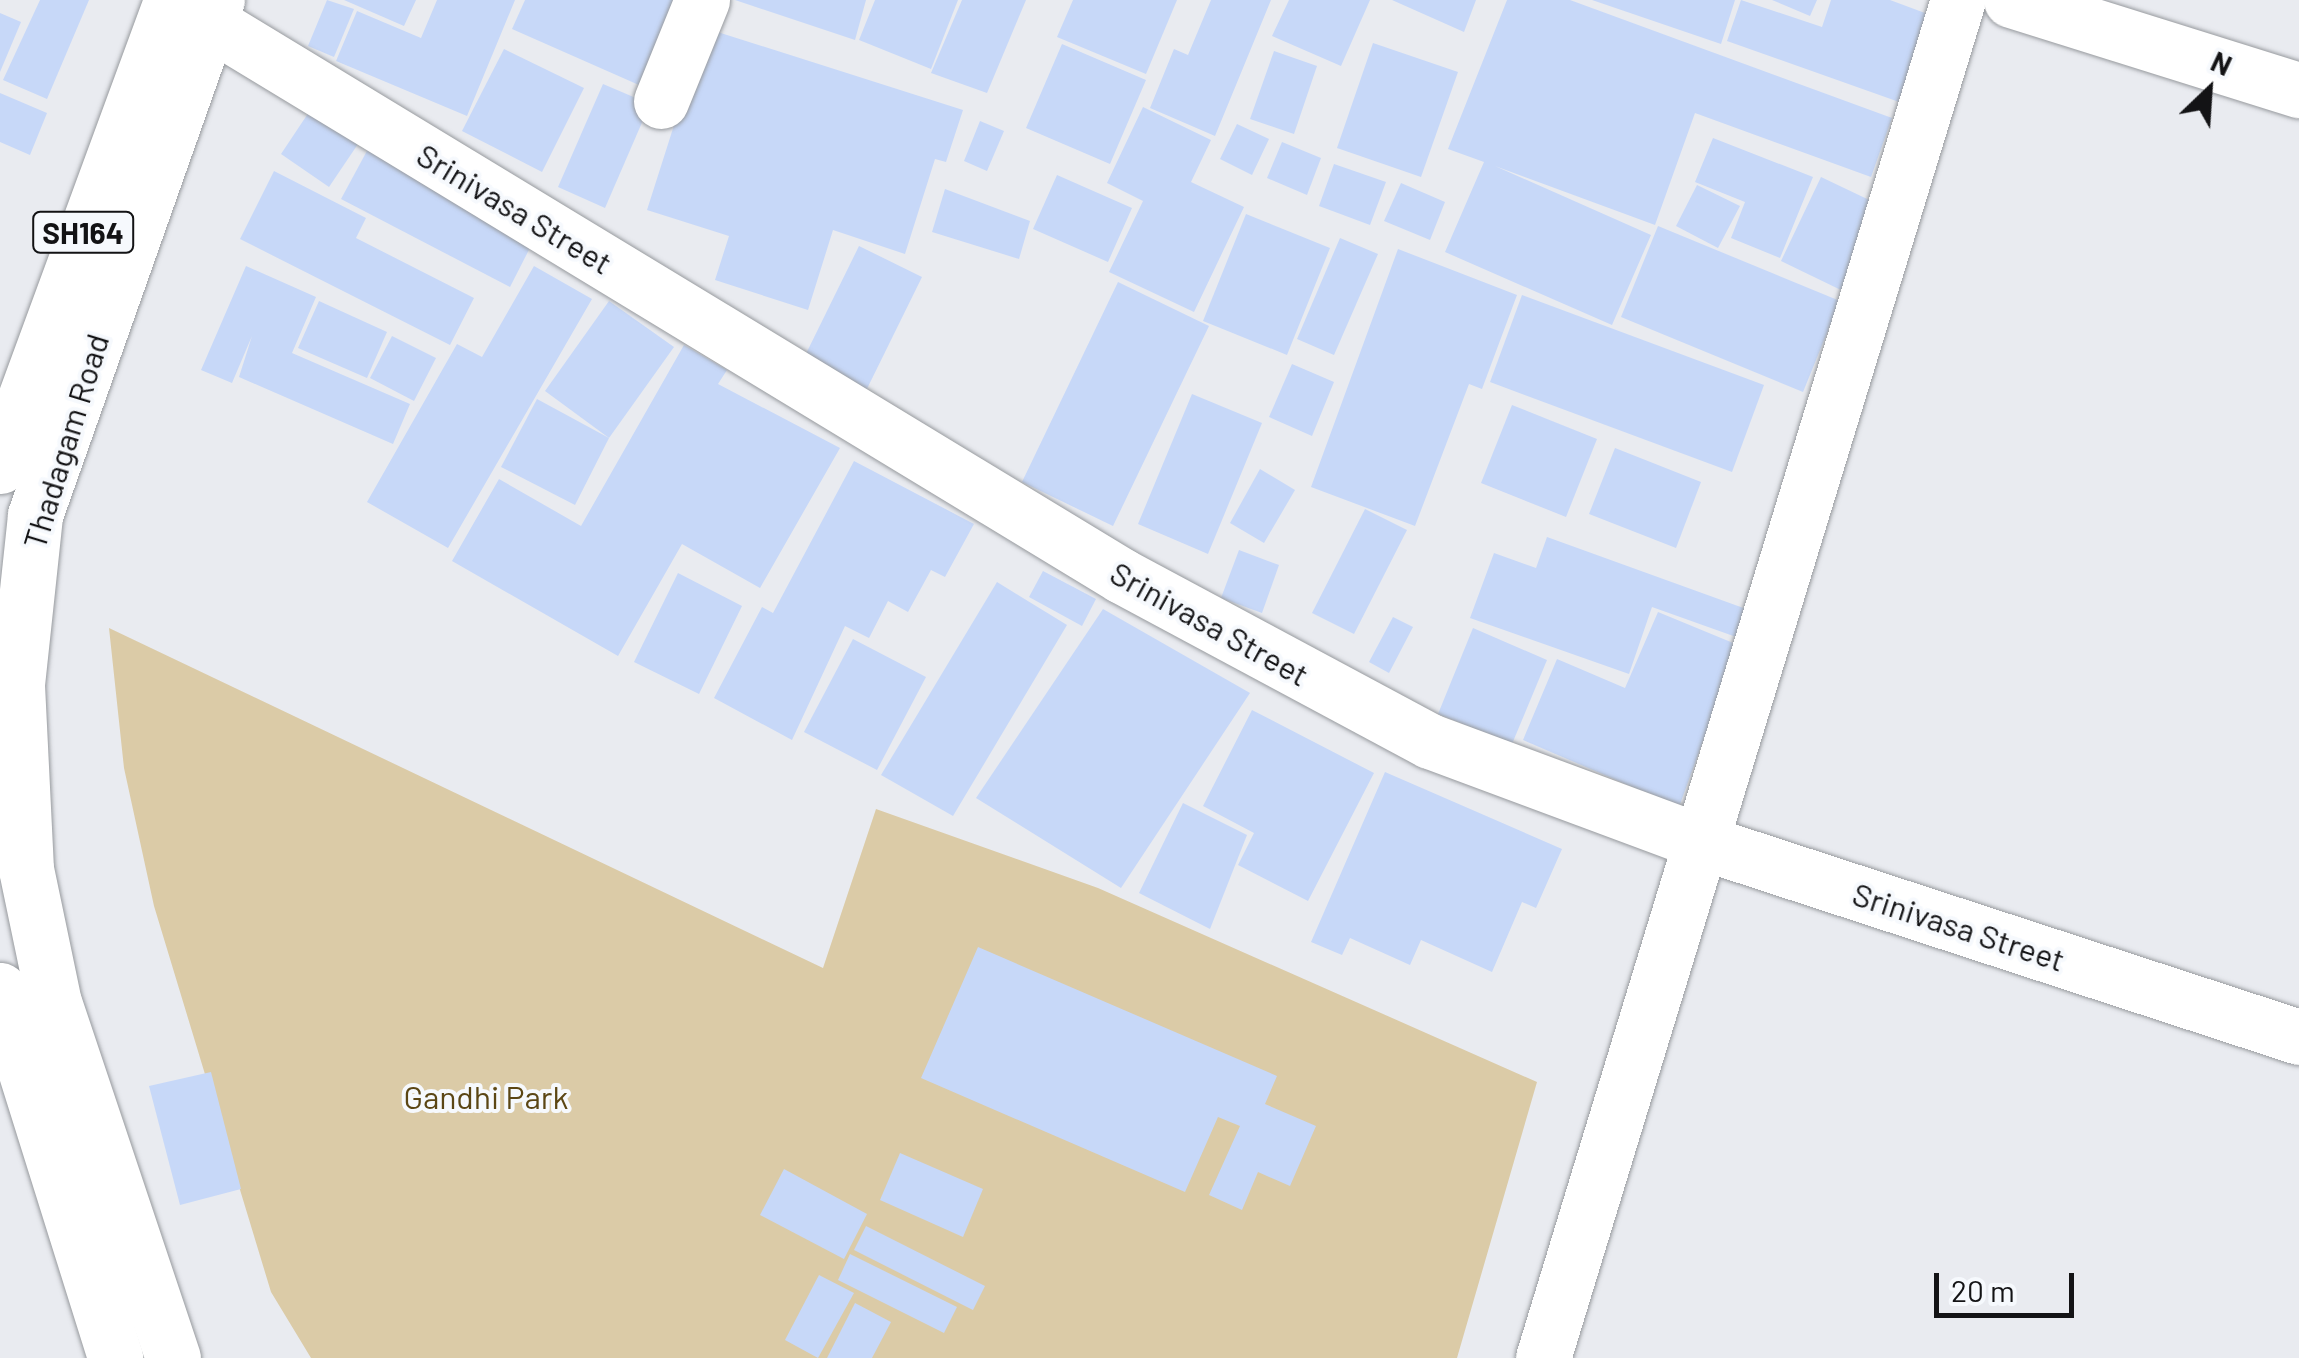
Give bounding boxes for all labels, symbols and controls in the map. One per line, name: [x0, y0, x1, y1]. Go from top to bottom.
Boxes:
north arrow: [2159, 40, 2259, 140]
text: N: [2206, 43, 2237, 82]
street label: Srinivasa Street: [411, 135, 619, 281]
road number: SH164: [31, 207, 136, 257]
street label: Thadagam Road: [14, 329, 116, 553]
street label: Srinivasa Street: [1104, 553, 1316, 693]
street label: Srinivasa Street: [1848, 874, 2070, 978]
park label: Gandhi Park: [404, 1077, 568, 1115]
scale bar: [1939, 1253, 2079, 1315]
text: 20 m: [1951, 1272, 2015, 1308]

